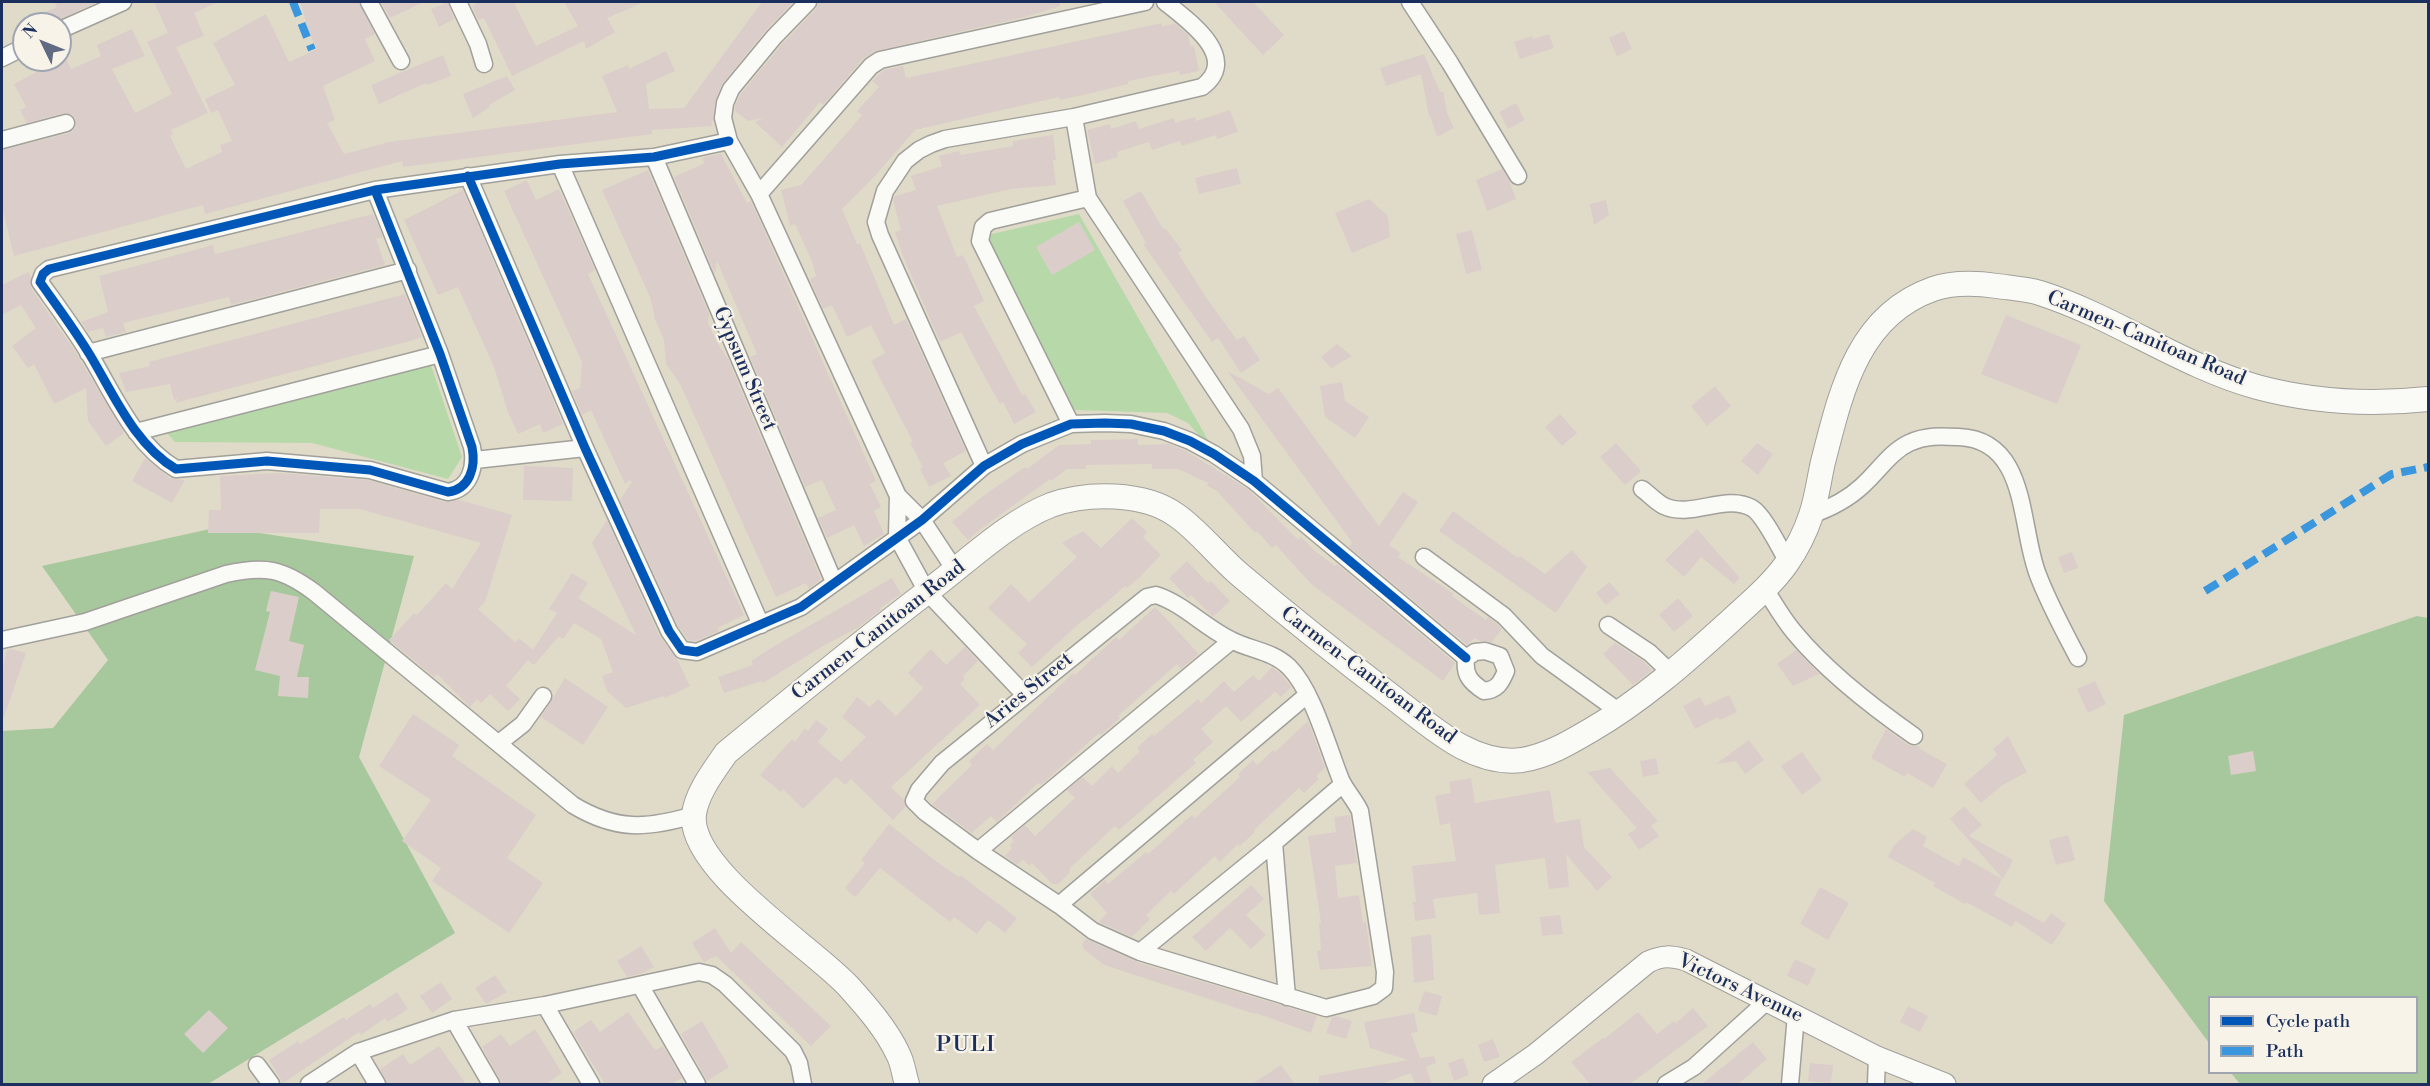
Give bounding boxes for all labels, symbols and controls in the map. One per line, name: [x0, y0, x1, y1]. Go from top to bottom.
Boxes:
north arrow: [12, 12, 72, 72]
text: N: [19, 20, 42, 43]
street label: Carmen-Canitoan Road: [2043, 286, 2249, 392]
street label: Gypsum Street: [707, 303, 781, 435]
street label: Carmen-Canitoan Road: [787, 556, 971, 706]
street label: Carmen-Canitoan Road: [1276, 602, 1460, 750]
street label: Aries Street: [980, 648, 1078, 734]
street label: Victors Avenue: [1674, 950, 1806, 1028]
legend: [2208, 996, 2418, 1074]
text: Cycle path: [2266, 1010, 2350, 1033]
district label: PULI: [936, 1033, 996, 1059]
text: Path: [2266, 1040, 2304, 1063]

